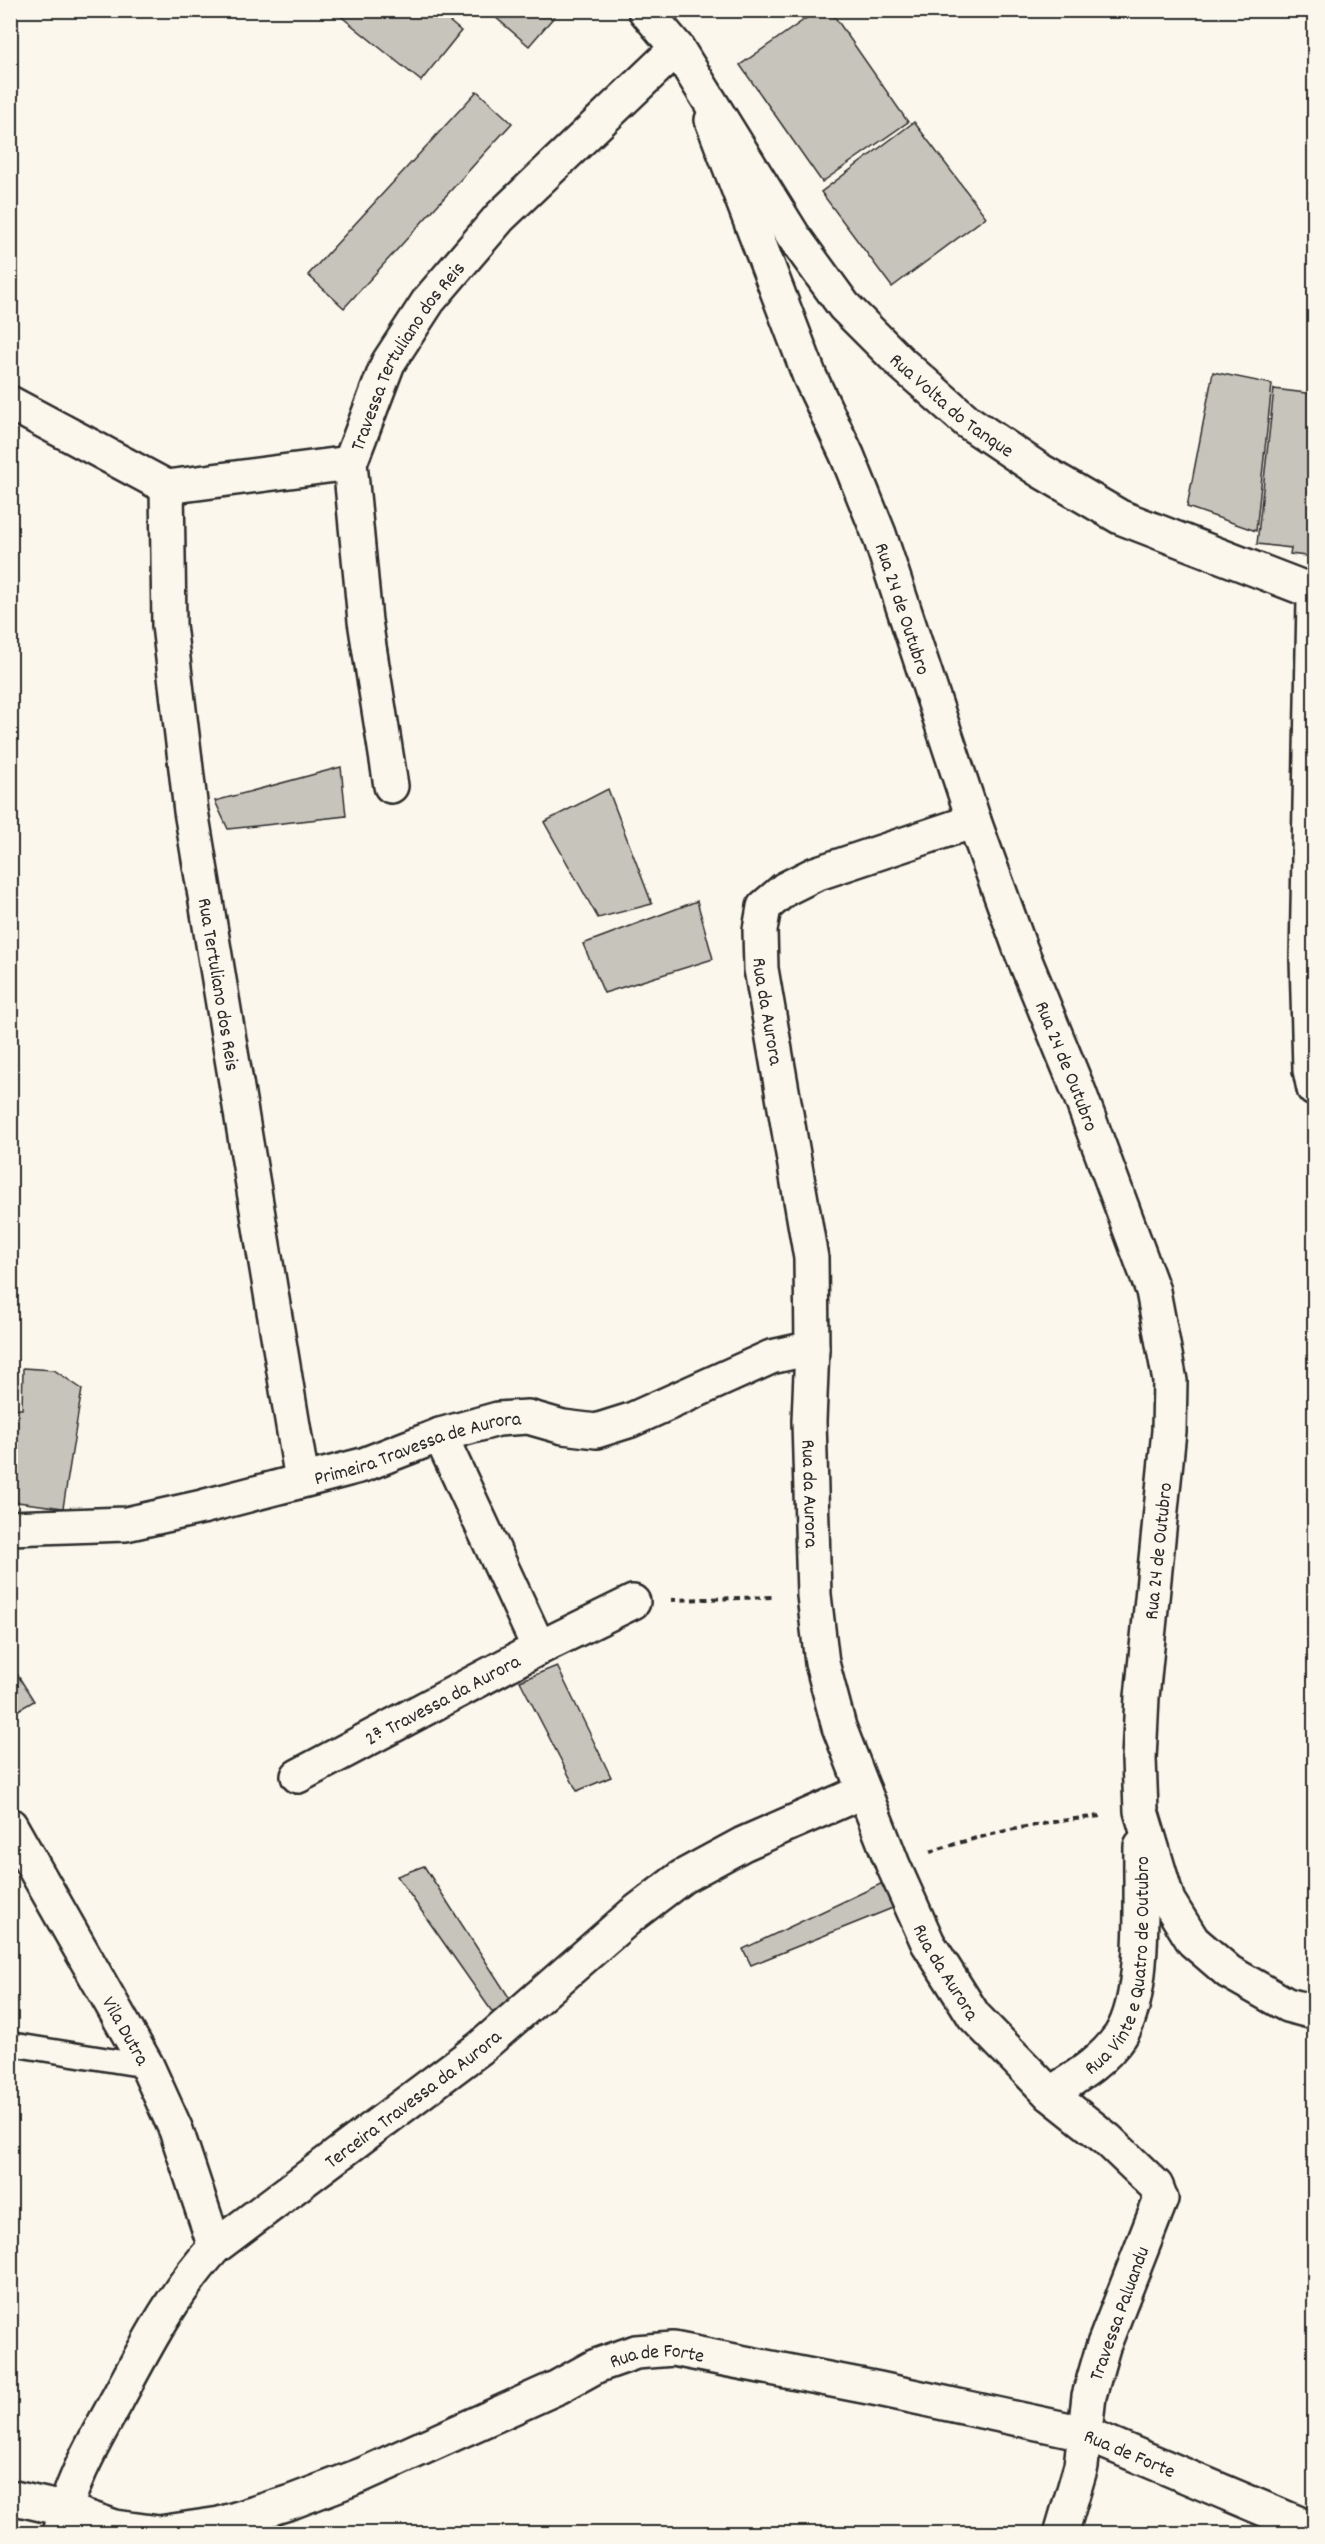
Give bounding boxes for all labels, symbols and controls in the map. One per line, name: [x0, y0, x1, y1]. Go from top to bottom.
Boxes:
street label: Travessa Tertuliano dos Reis: [345, 256, 473, 456]
street label: Rua Volta do Tanque: [882, 348, 1019, 466]
street label: Rua 24 de Outubro: [866, 539, 936, 679]
street label: Rua Tertuliano dos Reis: [189, 896, 245, 1073]
street label: Rua da Aurora: [744, 957, 788, 1068]
street label: Rua 24 de Outubro: [1026, 998, 1103, 1136]
street label: Primeira Travessa de Aurora: [311, 1406, 523, 1494]
street label: Rua da Aurora: [793, 1439, 824, 1549]
street label: Rua 24 de Outubro: [1139, 1481, 1181, 1621]
street label: 2ª Travessa da Aurora: [361, 1649, 527, 1754]
street label: Rua Vinte e Quatro de Outubro: [1079, 1856, 1158, 2083]
street label: Rua da Aurora: [904, 1920, 985, 2027]
street label: Vila Dutra: [93, 1992, 155, 2072]
street label: Terceira Travessa da Aurora: [320, 2024, 509, 2177]
street label: Travessa Paluandu: [1084, 2243, 1158, 2385]
street label: Rua de Forte: [606, 2338, 707, 2377]
street label: Rua de Forte: [1079, 2424, 1179, 2487]

